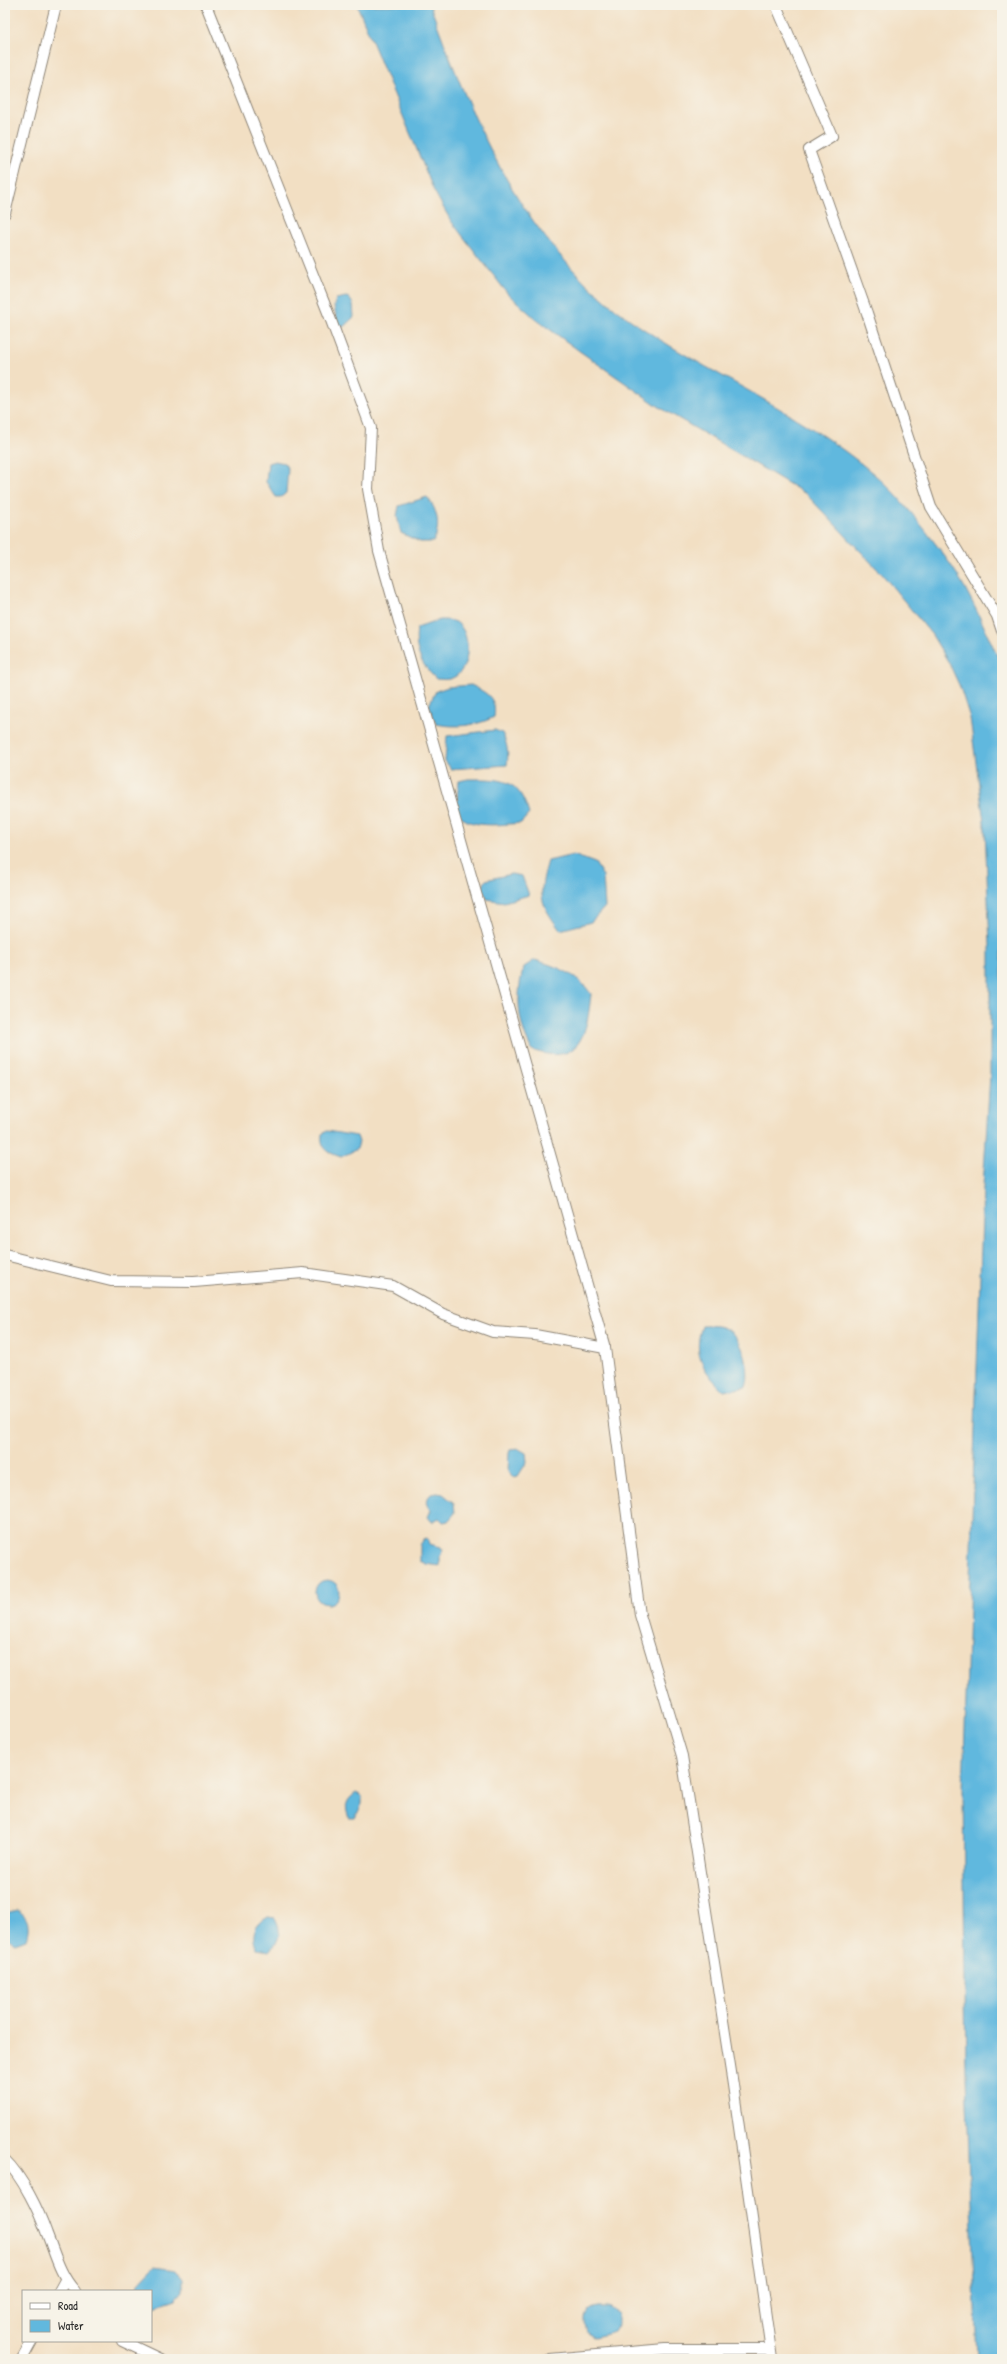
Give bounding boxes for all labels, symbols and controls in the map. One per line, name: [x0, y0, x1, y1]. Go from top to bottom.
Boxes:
legend: [22, 2290, 152, 2342]
text: Road: [58, 2297, 78, 2314]
text: Water: [58, 2317, 84, 2334]

